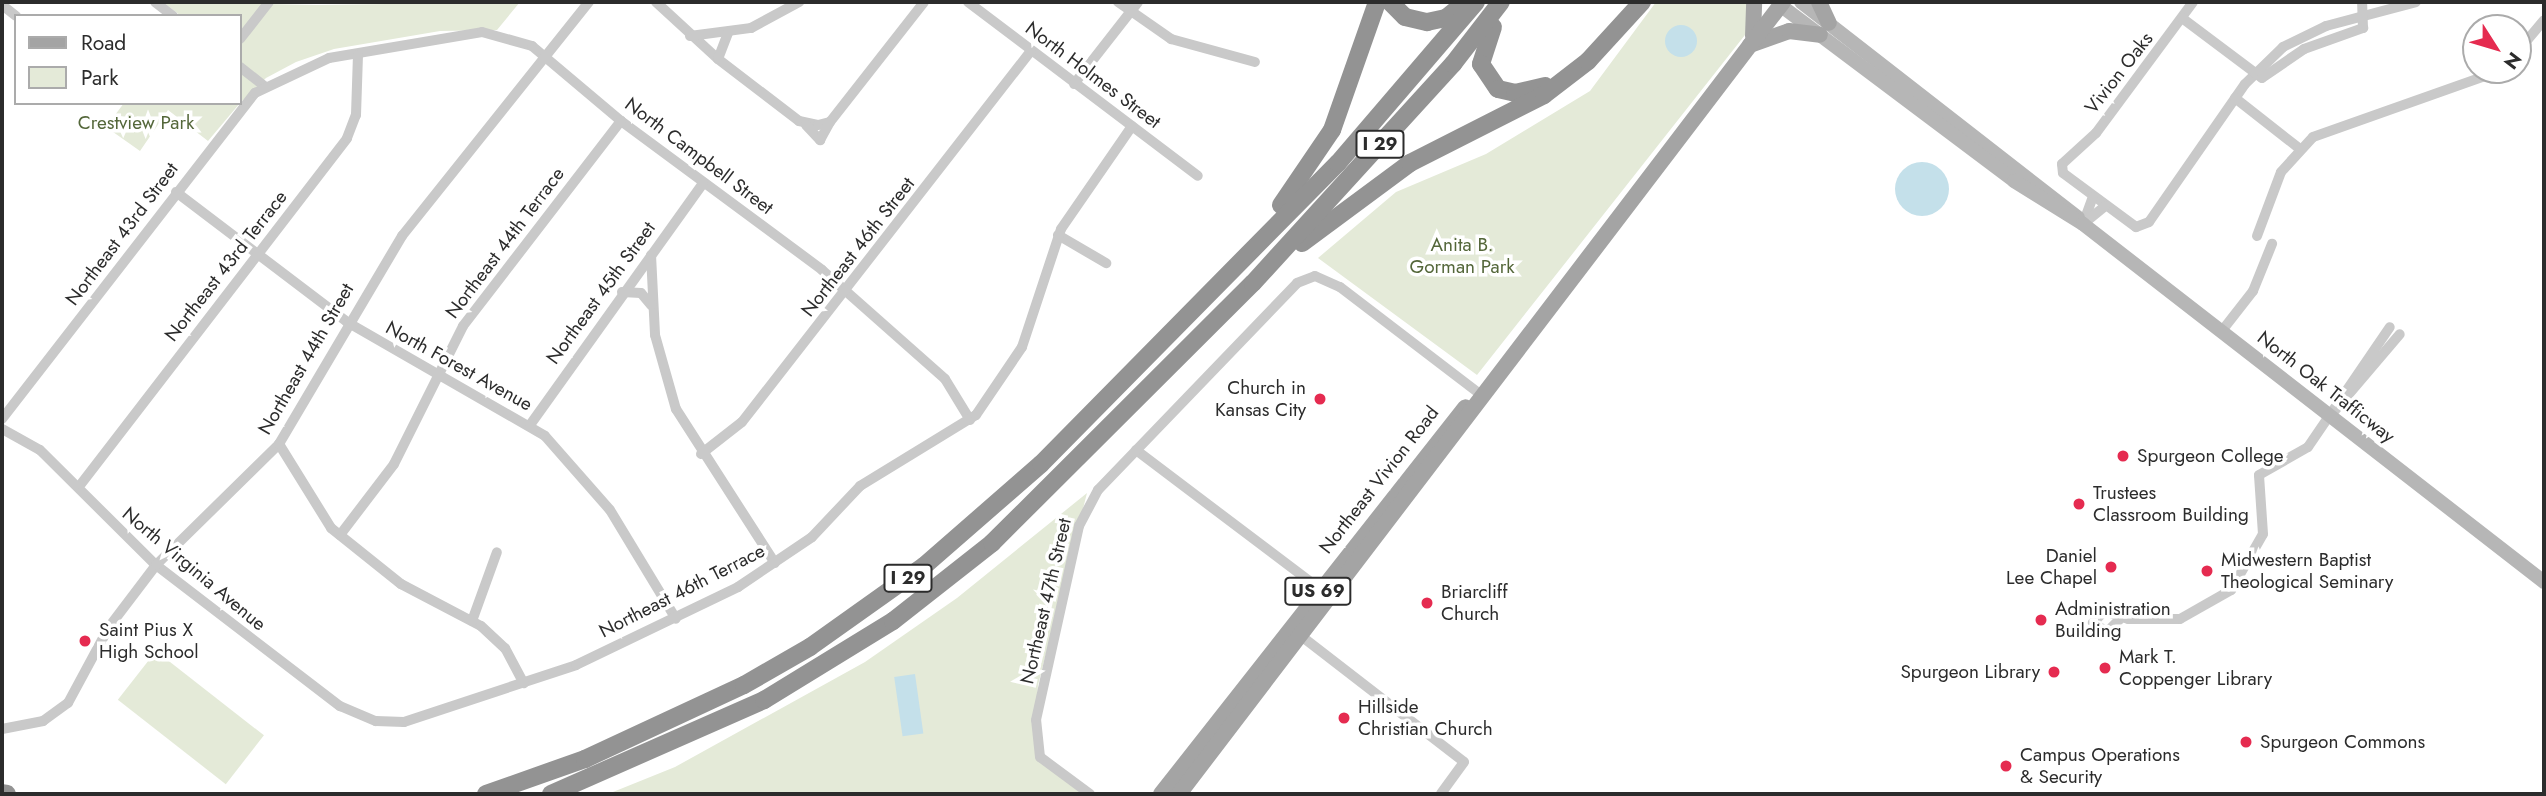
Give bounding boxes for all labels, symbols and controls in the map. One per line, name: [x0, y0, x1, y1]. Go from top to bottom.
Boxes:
legend: [14, 14, 242, 105]
north arrow: [2462, 14, 2532, 84]
street label: North Holmes Street: [1021, 17, 1165, 133]
text: Road: [81, 28, 126, 58]
street label: Vivion Oaks: [2080, 28, 2158, 118]
text: N: [2497, 47, 2528, 75]
text: Park: [81, 63, 118, 93]
street label: North Campbell Street: [620, 93, 778, 219]
park label: Crestview Park: [78, 112, 194, 134]
road number: I 29: [1354, 130, 1406, 159]
street label: Northeast 43rd Street: [61, 158, 183, 310]
street label: Northeast 44th Terrace: [441, 163, 569, 323]
street label: Northeast 46th Street: [797, 173, 919, 321]
street label: Northeast 43rd Terrace: [160, 186, 292, 346]
street label: Northeast 45th Street: [542, 217, 660, 369]
park label: Anita B. Gorman Park: [1409, 234, 1515, 278]
street label: Northeast 44th Street: [253, 279, 359, 439]
street label: North Forest Avenue: [382, 316, 536, 416]
street label: North Oak Trafficway: [2253, 326, 2399, 448]
place label: Church in Kansas City: [1215, 377, 1306, 421]
marker: Church in Kansas City: [1312, 391, 1328, 407]
street label: Northeast Vivion Road: [1314, 402, 1444, 558]
place label: Spurgeon College: [2137, 445, 2284, 467]
marker: Spurgeon College: [2115, 448, 2131, 464]
place label: Trustees Classroom Building: [2093, 482, 2249, 526]
marker: Trustees Classroom Building: [2071, 496, 2087, 512]
street label: North Virginia Avenue: [118, 502, 270, 636]
street label: Northeast 47th Street: [1016, 516, 1076, 686]
street label: Northeast 46th Terrace: [595, 539, 769, 643]
place label: Daniel Lee Chapel: [2006, 545, 2097, 589]
place label: Midwestern Baptist Theological Seminary: [2221, 549, 2393, 593]
marker: Daniel Lee Chapel: [2103, 559, 2119, 575]
marker: Midwestern Baptist Theological Seminary: [2199, 563, 2215, 579]
road number: I 29: [882, 564, 934, 592]
road number: US 69: [1283, 576, 1353, 606]
place label: Briarcliff Church: [1441, 581, 1508, 625]
marker: Briarcliff Church: [1419, 595, 1435, 611]
place label: Administration Building: [2055, 598, 2171, 642]
marker: Administration Building: [2033, 612, 2049, 628]
place label: Saint Pius X High School: [99, 619, 199, 663]
marker: Saint Pius X High School: [77, 633, 93, 649]
place label: Mark T. Coppenger Library: [2119, 646, 2272, 690]
marker: Mark T. Coppenger Library: [2097, 660, 2113, 676]
place label: Spurgeon Library: [1900, 661, 2040, 683]
marker: Spurgeon Library: [2046, 664, 2062, 680]
place label: Hillside Christian Church: [1358, 696, 1493, 740]
marker: Hillside Christian Church: [1336, 710, 1352, 726]
place label: Spurgeon Commons: [2260, 731, 2425, 753]
marker: Spurgeon Commons: [2238, 734, 2254, 750]
place label: Campus Operations & Security: [2020, 744, 2180, 788]
marker: Campus Operations & Security: [1998, 758, 2014, 774]

